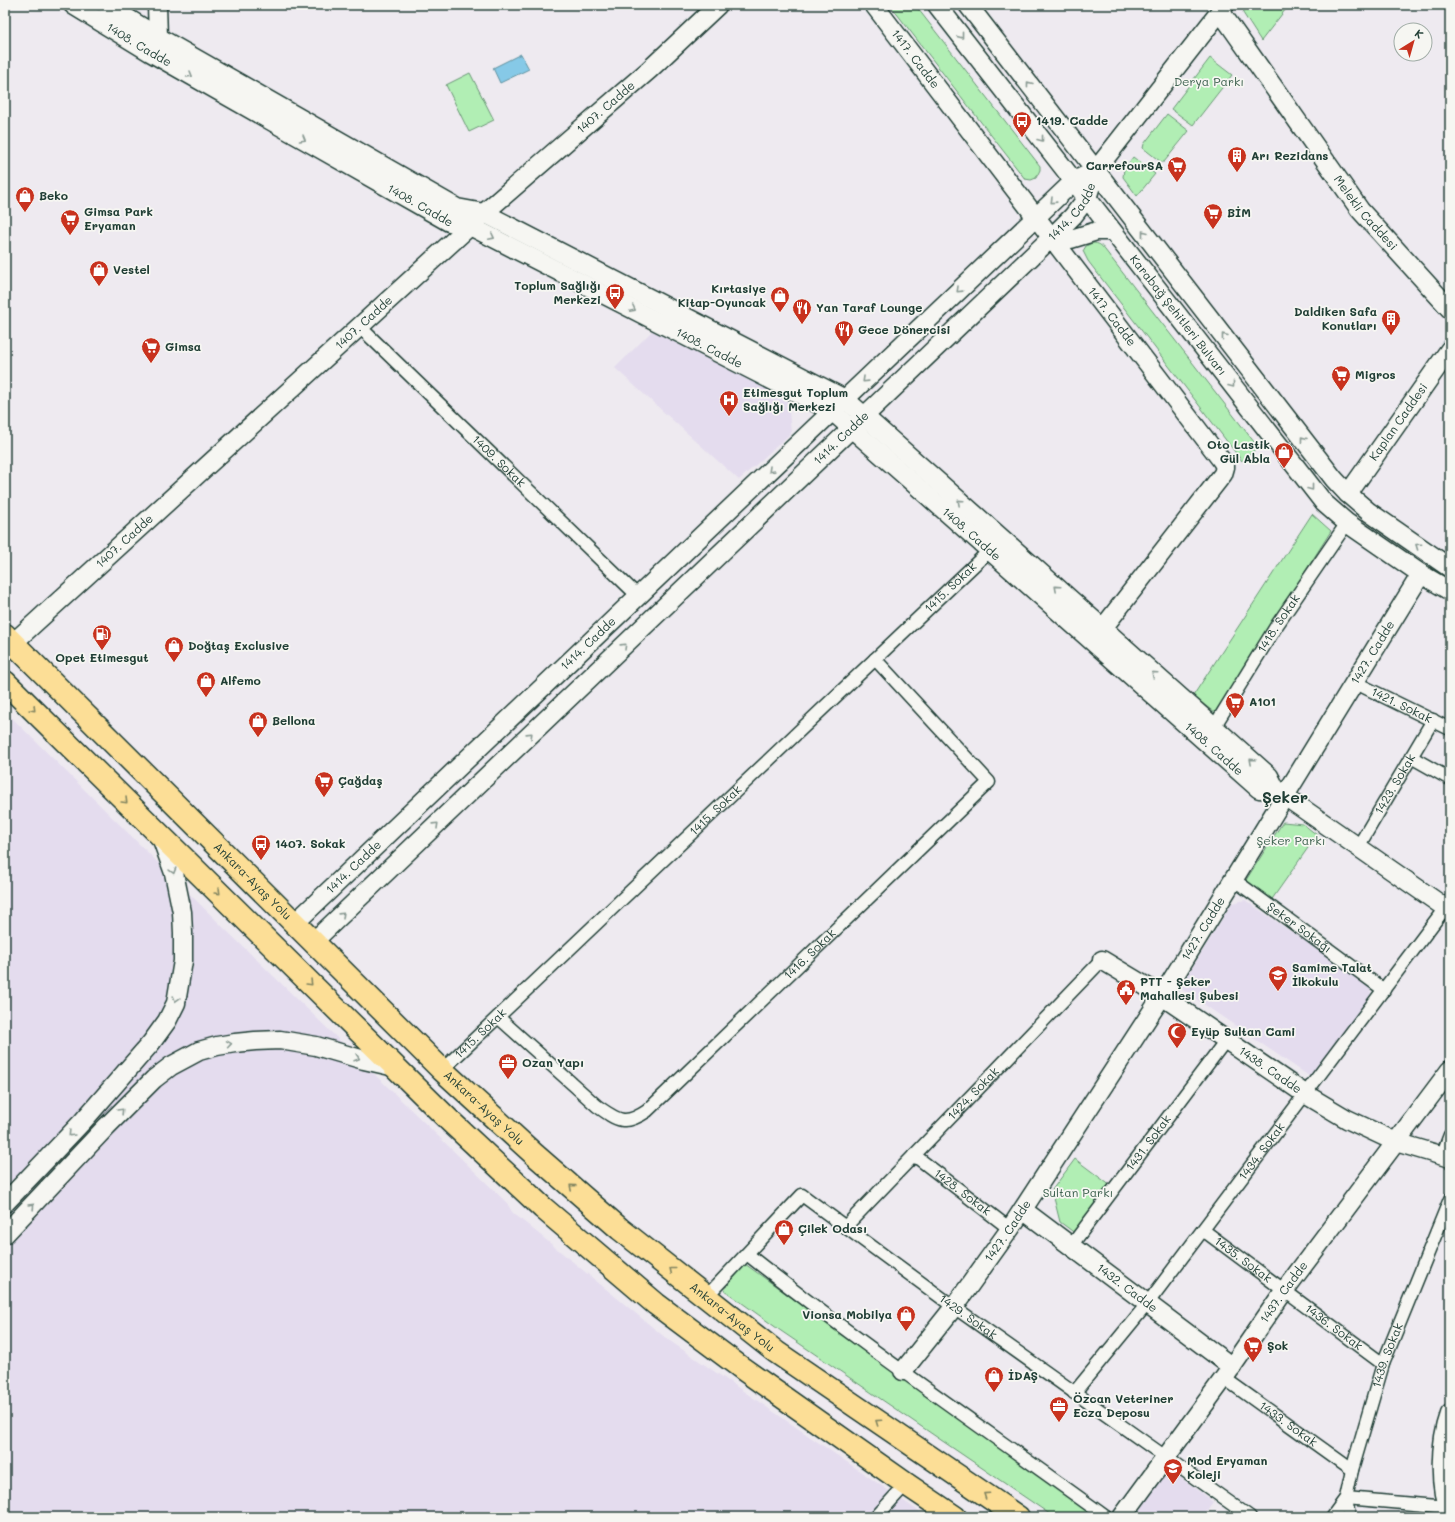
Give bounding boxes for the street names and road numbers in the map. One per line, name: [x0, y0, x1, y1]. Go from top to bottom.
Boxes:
street label: 1408. Cadde: [104, 18, 175, 70]
street label: 1417. Cadde: [888, 26, 944, 91]
street label: 1407. Cadde: [573, 77, 638, 136]
street label: Melekli Caddesi: [1331, 172, 1402, 253]
street label: 1408. Cadde: [385, 180, 456, 230]
street label: 1414. Cadde: [1044, 180, 1098, 244]
street label: Karabağ Şehitleri Bulvarı: [1127, 251, 1231, 378]
street label: 1417. Cadde: [1085, 283, 1140, 349]
street label: 1407. Cadde: [331, 292, 395, 352]
street label: 1408. Cadde: [673, 323, 746, 371]
street label: Kaplan Caddesi: [1365, 379, 1431, 463]
street label: 1414. Cadde: [809, 407, 872, 468]
street label: 1409. Sokak: [469, 431, 530, 490]
street label: 1408. Cadde: [939, 503, 1005, 564]
street label: 1407. Cadde: [92, 510, 156, 571]
street label: 1415. Sokak: [920, 558, 979, 615]
street label: 1418. Sokak: [1253, 591, 1303, 655]
street label: 1414. Cadde: [556, 613, 619, 673]
street label: 1427. Cadde: [1346, 617, 1398, 687]
street label: 1421. Sokak: [1369, 683, 1435, 726]
street label: 1408. Cadde: [1182, 718, 1247, 779]
street label: 1423. Sokak: [1370, 750, 1418, 817]
street label: 1415. Sokak: [685, 781, 744, 838]
street label: 1414. Cadde: [322, 836, 384, 897]
street label: Ankara-Ayaş Yolu: [211, 838, 295, 923]
street label: 1427. Cadde: [1177, 893, 1228, 963]
street label: Şeker Sokağı: [1264, 898, 1335, 956]
street label: 1416. Sokak: [780, 925, 839, 982]
street label: 1415. Sokak: [450, 1004, 509, 1061]
street label: 1438. Cadde: [1236, 1042, 1305, 1096]
street label: 1424. Sokak: [943, 1063, 1002, 1123]
street label: Ankara-Ayaş Yolu: [441, 1066, 528, 1148]
street label: 1431. Sokak: [1121, 1111, 1174, 1174]
street label: 1434. Sokak: [1234, 1119, 1288, 1183]
street label: 1428. Sokak: [931, 1164, 995, 1219]
street label: 1427. Cadde: [980, 1196, 1034, 1265]
street label: 1435. Sokak: [1212, 1232, 1276, 1286]
street label: 1437. Cadde: [1255, 1258, 1311, 1326]
street label: 1432. Cadde: [1094, 1259, 1161, 1315]
street label: Ankara-Ayaş Yolu: [687, 1278, 778, 1355]
street label: 1429. Sokak: [936, 1290, 1001, 1342]
street label: 1436. Sokak: [1302, 1300, 1366, 1353]
street label: 1439. Sokak: [1368, 1320, 1406, 1389]
street label: 1433. Sokak: [1256, 1397, 1321, 1450]

